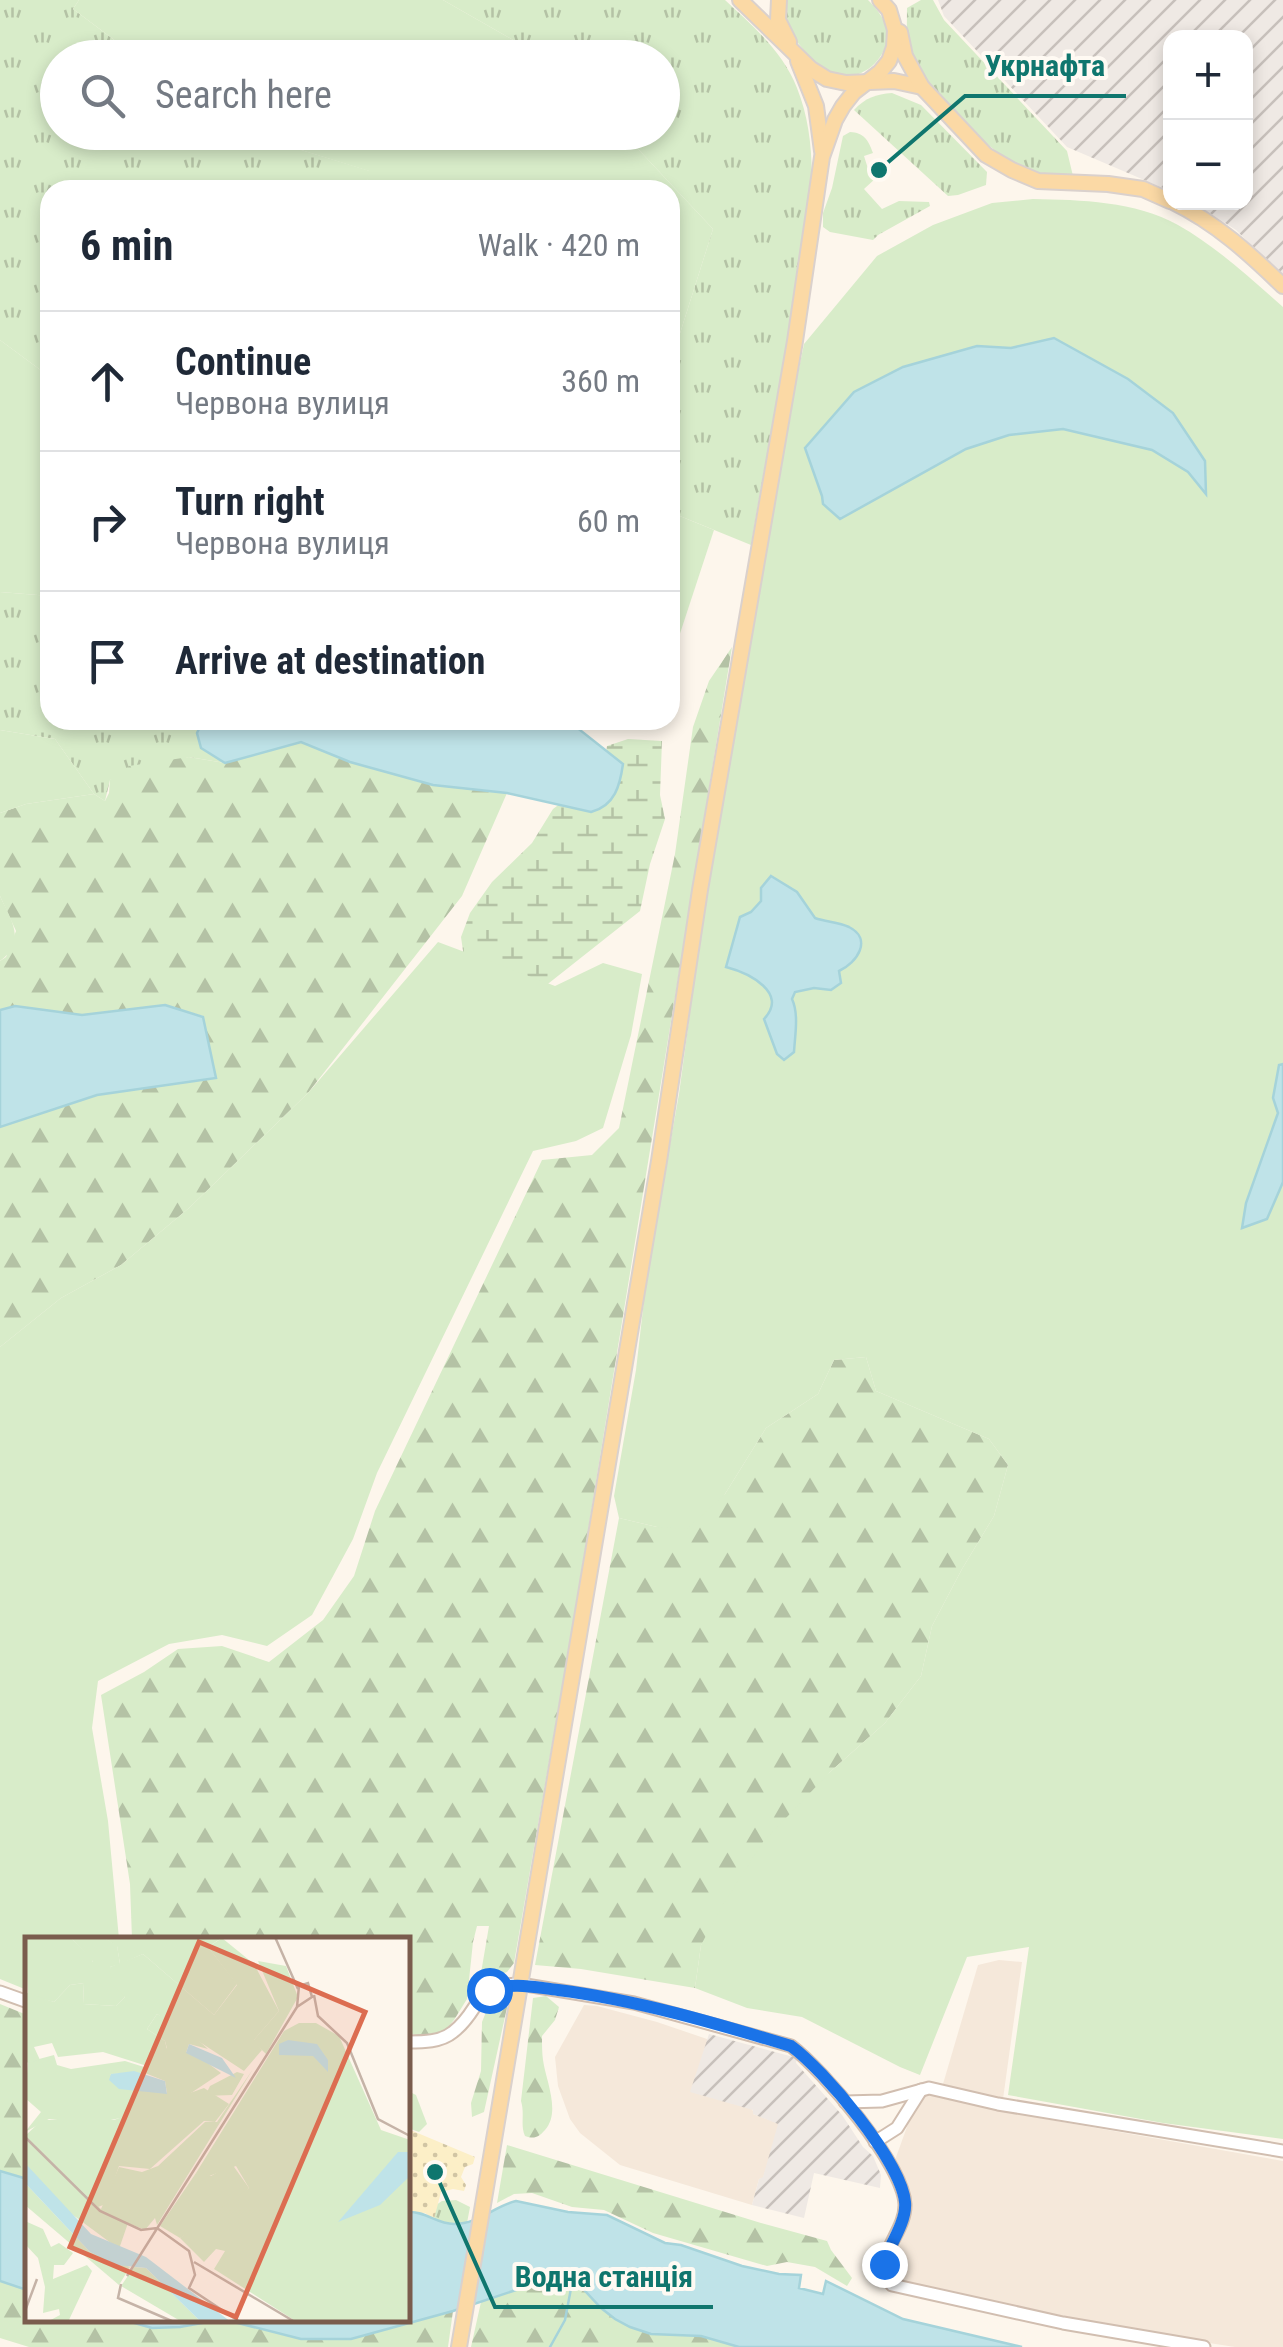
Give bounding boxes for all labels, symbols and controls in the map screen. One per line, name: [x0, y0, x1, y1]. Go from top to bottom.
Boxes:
map controls: [1163, 30, 1253, 210]
button: +: [1163, 30, 1253, 120]
callout: Укрнафта: [965, 36, 1126, 96]
search box: [40, 40, 680, 150]
text: Укрнафта: [985, 48, 1105, 83]
icon: search: [75, 68, 130, 123]
text: Search here: [155, 73, 332, 117]
button: −: [1163, 120, 1253, 210]
text: 6 min: [80, 221, 173, 270]
text: Walk · 420 m: [478, 226, 640, 264]
text: Continue: [175, 340, 311, 384]
icon: ahead: [80, 354, 135, 409]
text: 360 m: [561, 362, 640, 400]
text: Червона вулиця: [175, 384, 390, 422]
text: Turn right: [175, 480, 325, 524]
icon: right: [80, 494, 135, 549]
text: 60 m: [577, 502, 640, 540]
text: Червона вулиця: [175, 524, 390, 562]
icon: arrive: [80, 634, 135, 689]
text: Arrive at destination: [175, 639, 485, 683]
inset map: [25, 1937, 410, 2322]
route start: [467, 1968, 513, 2014]
route end: [862, 2242, 908, 2288]
callout: Водна станція: [495, 2247, 713, 2307]
text: Водна станція: [515, 2259, 693, 2294]

